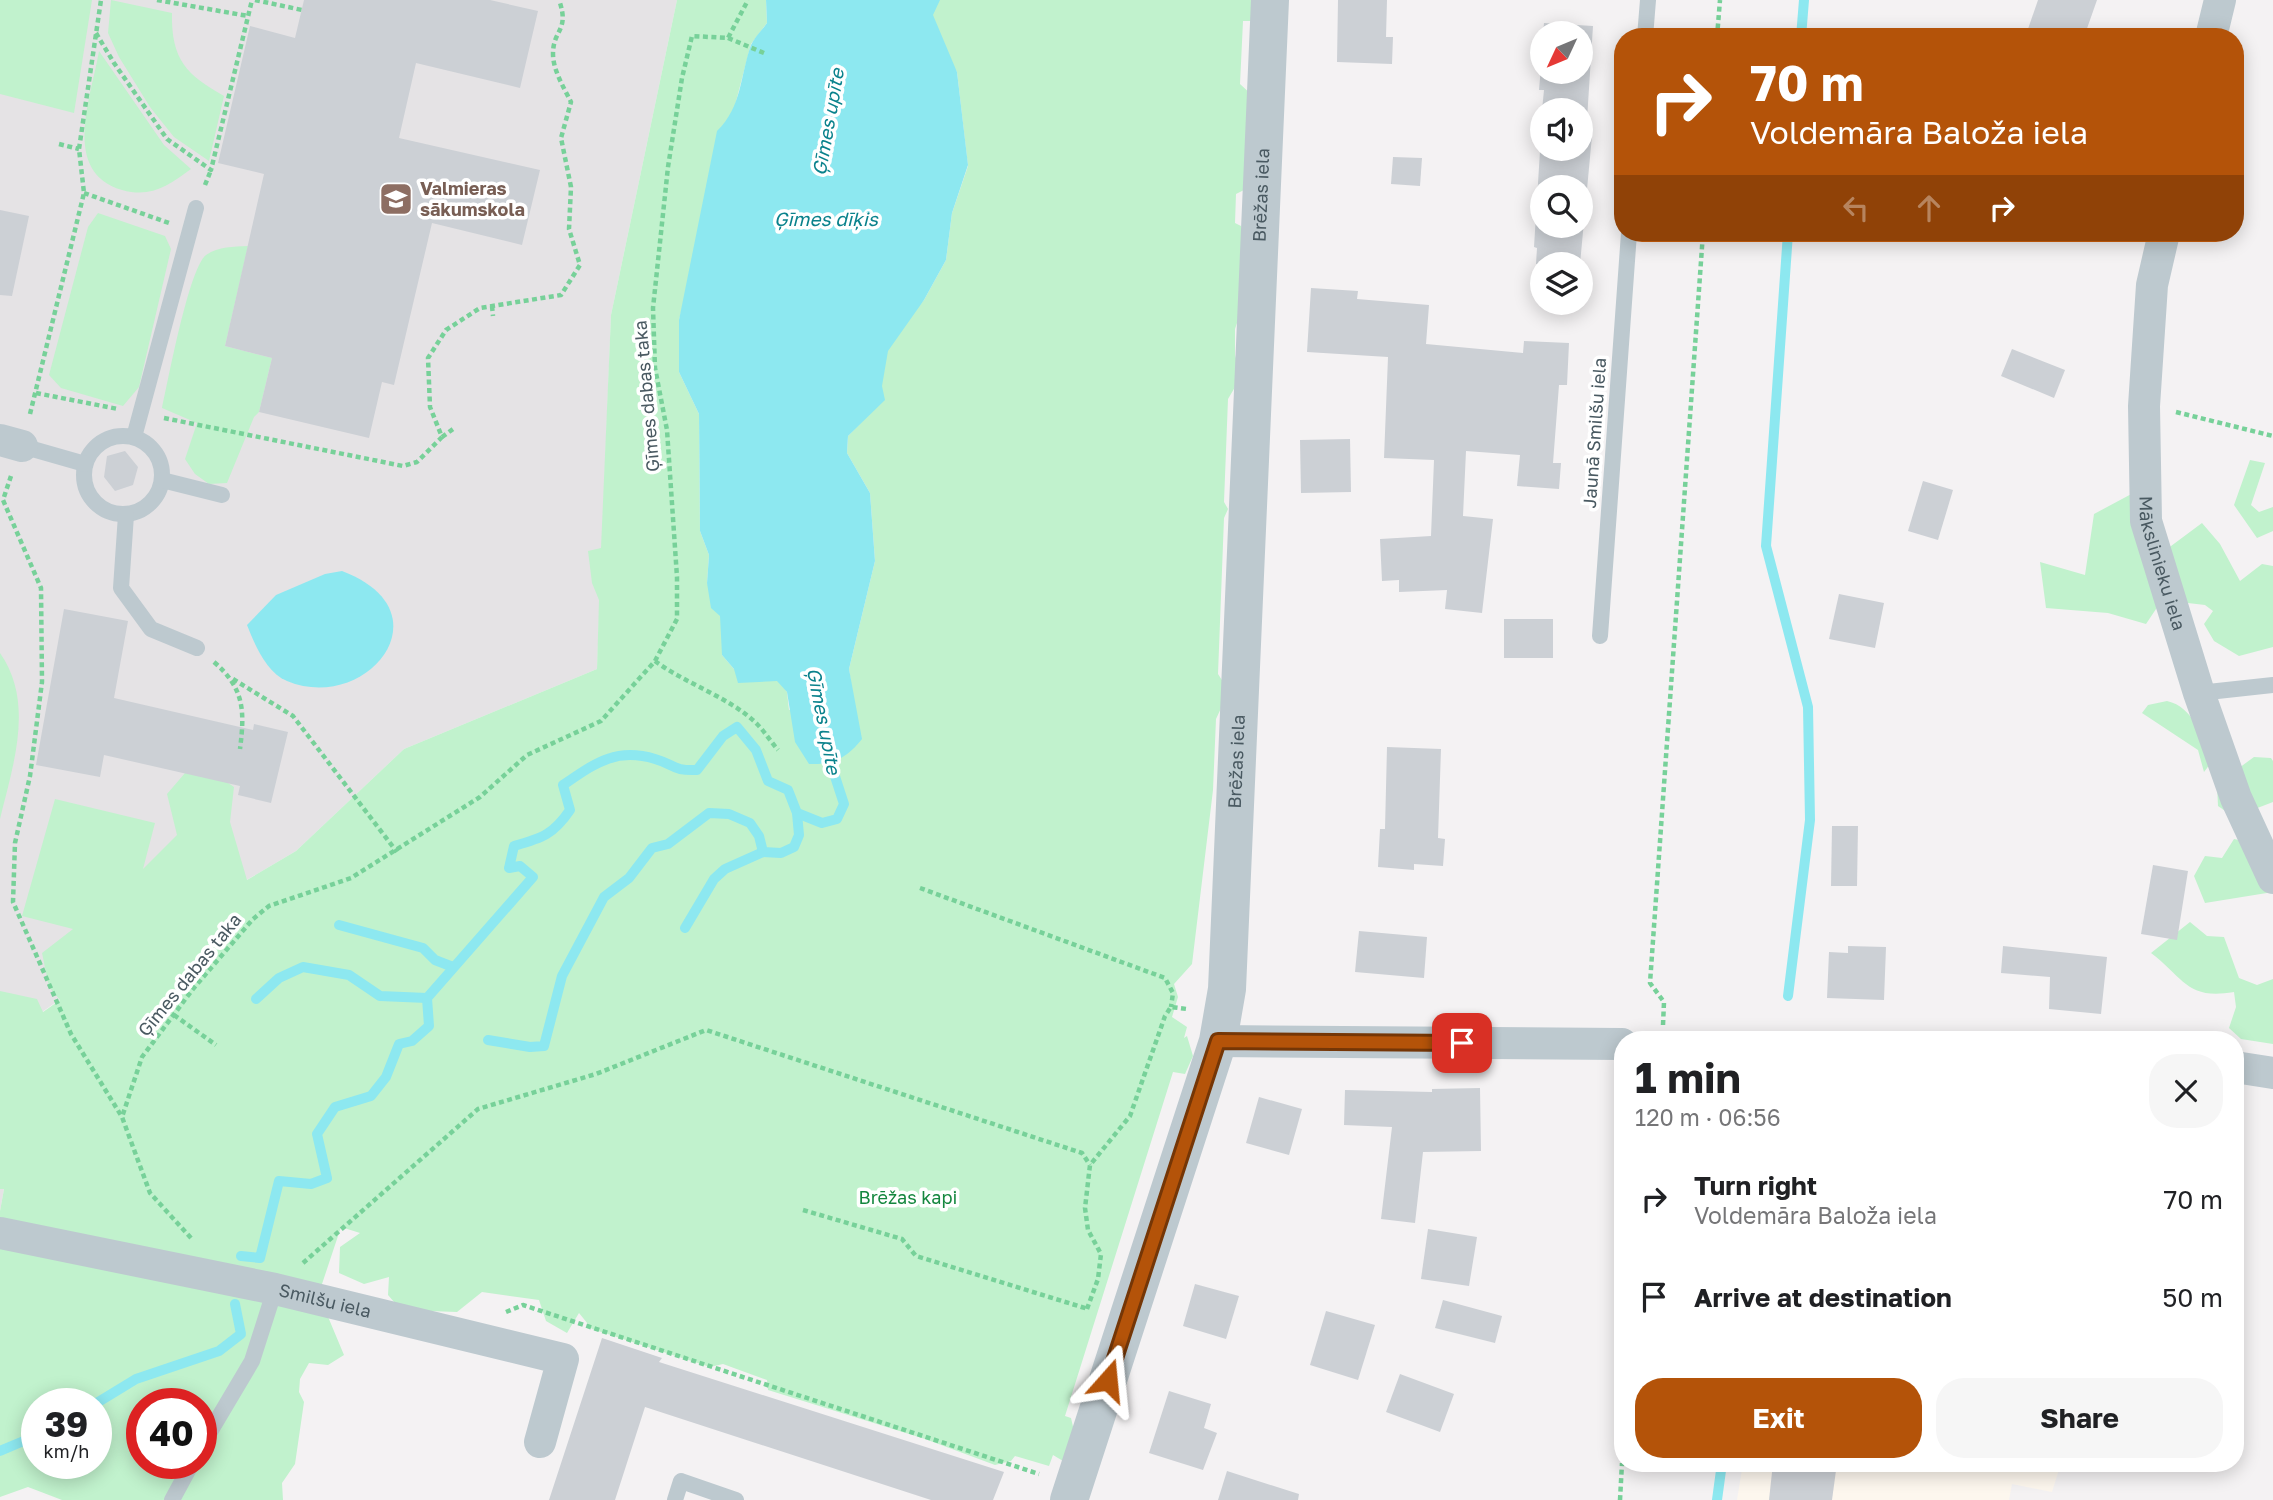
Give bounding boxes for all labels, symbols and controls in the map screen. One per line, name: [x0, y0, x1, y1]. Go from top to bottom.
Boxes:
north arrow: [1530, 21, 1592, 84]
map controls: [1530, 21, 1593, 315]
text: 70 m: [1750, 53, 1864, 112]
icon: right: [1635, 56, 1726, 147]
water label: Ģīmes upīte: [807, 65, 850, 177]
button: sound: [1530, 98, 1593, 161]
text: Voldemāra Baloža iela: [1750, 113, 2088, 151]
street label: Brēžas iela: [1247, 148, 1274, 242]
button: search: [1530, 175, 1593, 238]
place label: Valmieras sākumskola: [420, 177, 525, 220]
school or university icon: Valmieras sākumskola: [377, 180, 415, 218]
icon: left: [1837, 189, 1875, 227]
icon: ahead: [1910, 189, 1948, 227]
icon: right: [1983, 189, 2021, 227]
water label: Ģīmes dīķis: [774, 207, 879, 231]
button: layers: [1530, 252, 1593, 315]
street label: Ģīmes dabas taka: [628, 319, 664, 473]
street label: Jaunā Smilšu iela: [1578, 357, 1610, 509]
street label: Mākslinieku iela: [2136, 496, 2191, 633]
water label: Ģīmes upīte: [802, 666, 846, 778]
street label: Brēžas iela: [1223, 714, 1249, 809]
street label: Ģīmes dabas taka: [133, 908, 246, 1040]
pin: [1432, 1013, 1492, 1073]
icon: arrive: [1443, 1024, 1481, 1062]
text: 1 min: [1635, 1052, 1741, 1102]
button: close: [2149, 1054, 2223, 1128]
text: 120 m · 06:56: [1635, 1103, 1781, 1131]
text: Turn right: [1694, 1170, 1817, 1201]
icon: right: [1635, 1180, 1673, 1218]
text: 70 m: [2164, 1184, 2223, 1215]
park label: Brēžas kapi: [859, 1186, 957, 1208]
text: Voldemāra Baloža iela: [1694, 1201, 1937, 1229]
street label: Smilšu iela: [277, 1278, 374, 1322]
icon: arrive: [1635, 1278, 1673, 1316]
text: Arrive at destination: [1694, 1282, 1952, 1313]
text: 50 m: [2162, 1282, 2223, 1313]
position arrow: [1071, 1343, 1145, 1417]
button: Exit: [1635, 1378, 1922, 1458]
button: Share: [1936, 1378, 2223, 1458]
speed limit sign: 40: [126, 1388, 217, 1479]
text: 39: [45, 1403, 88, 1445]
text: km/h: [44, 1440, 89, 1462]

